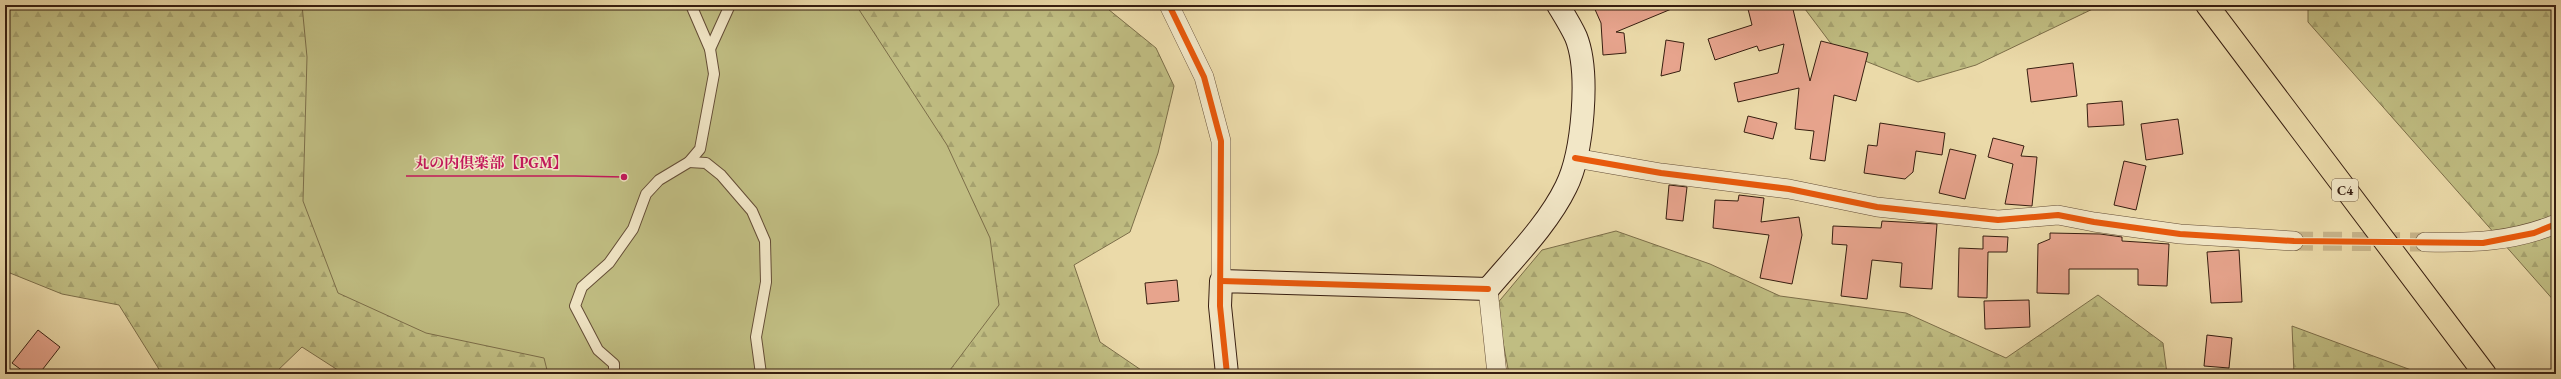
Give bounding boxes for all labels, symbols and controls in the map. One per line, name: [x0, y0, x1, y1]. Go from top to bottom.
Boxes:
callout: 丸の内倶楽部【PGM】: [406, 149, 575, 176]
text: 丸の内倶楽部【PGM】: [414, 153, 568, 172]
road number: C4: [2332, 179, 2358, 201]

